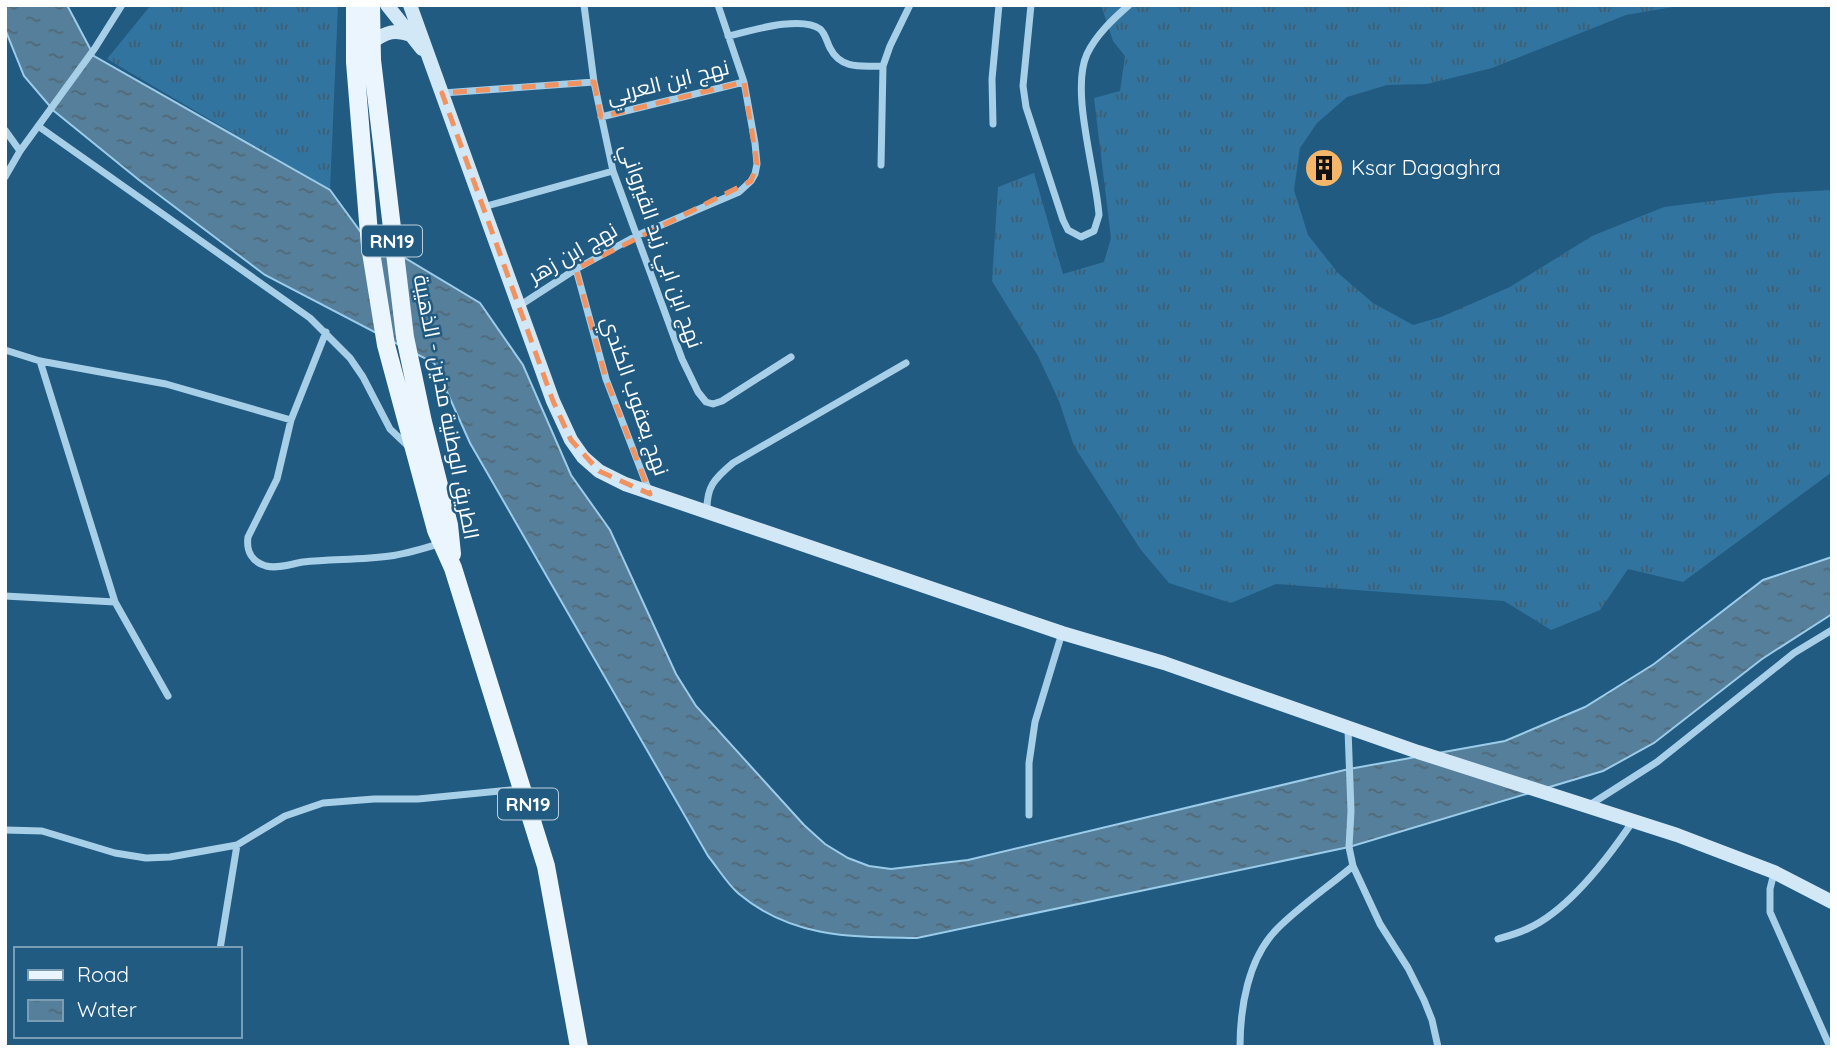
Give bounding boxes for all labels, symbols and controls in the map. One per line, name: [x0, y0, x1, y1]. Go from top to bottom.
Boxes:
street label: نهج ابن العربي: [604, 53, 733, 113]
street label: نهج ابن ابي زيد القيرواني: [611, 140, 709, 352]
building icon: Ksar Dagaghra: [1303, 147, 1345, 189]
place label: Ksar Dagaghra: [1351, 154, 1501, 180]
street label: نهج ابن زهر: [522, 216, 623, 290]
road number: RN19: [362, 226, 422, 256]
street label: الطريق الوطنية مدنين - الذهيبة: [408, 272, 485, 542]
street label: نهج يعقوب الكندي: [593, 313, 675, 480]
road number: RN19: [498, 789, 558, 820]
legend: [14, 947, 242, 1038]
text: Road: [77, 961, 129, 987]
text: Water: [77, 996, 137, 1022]

